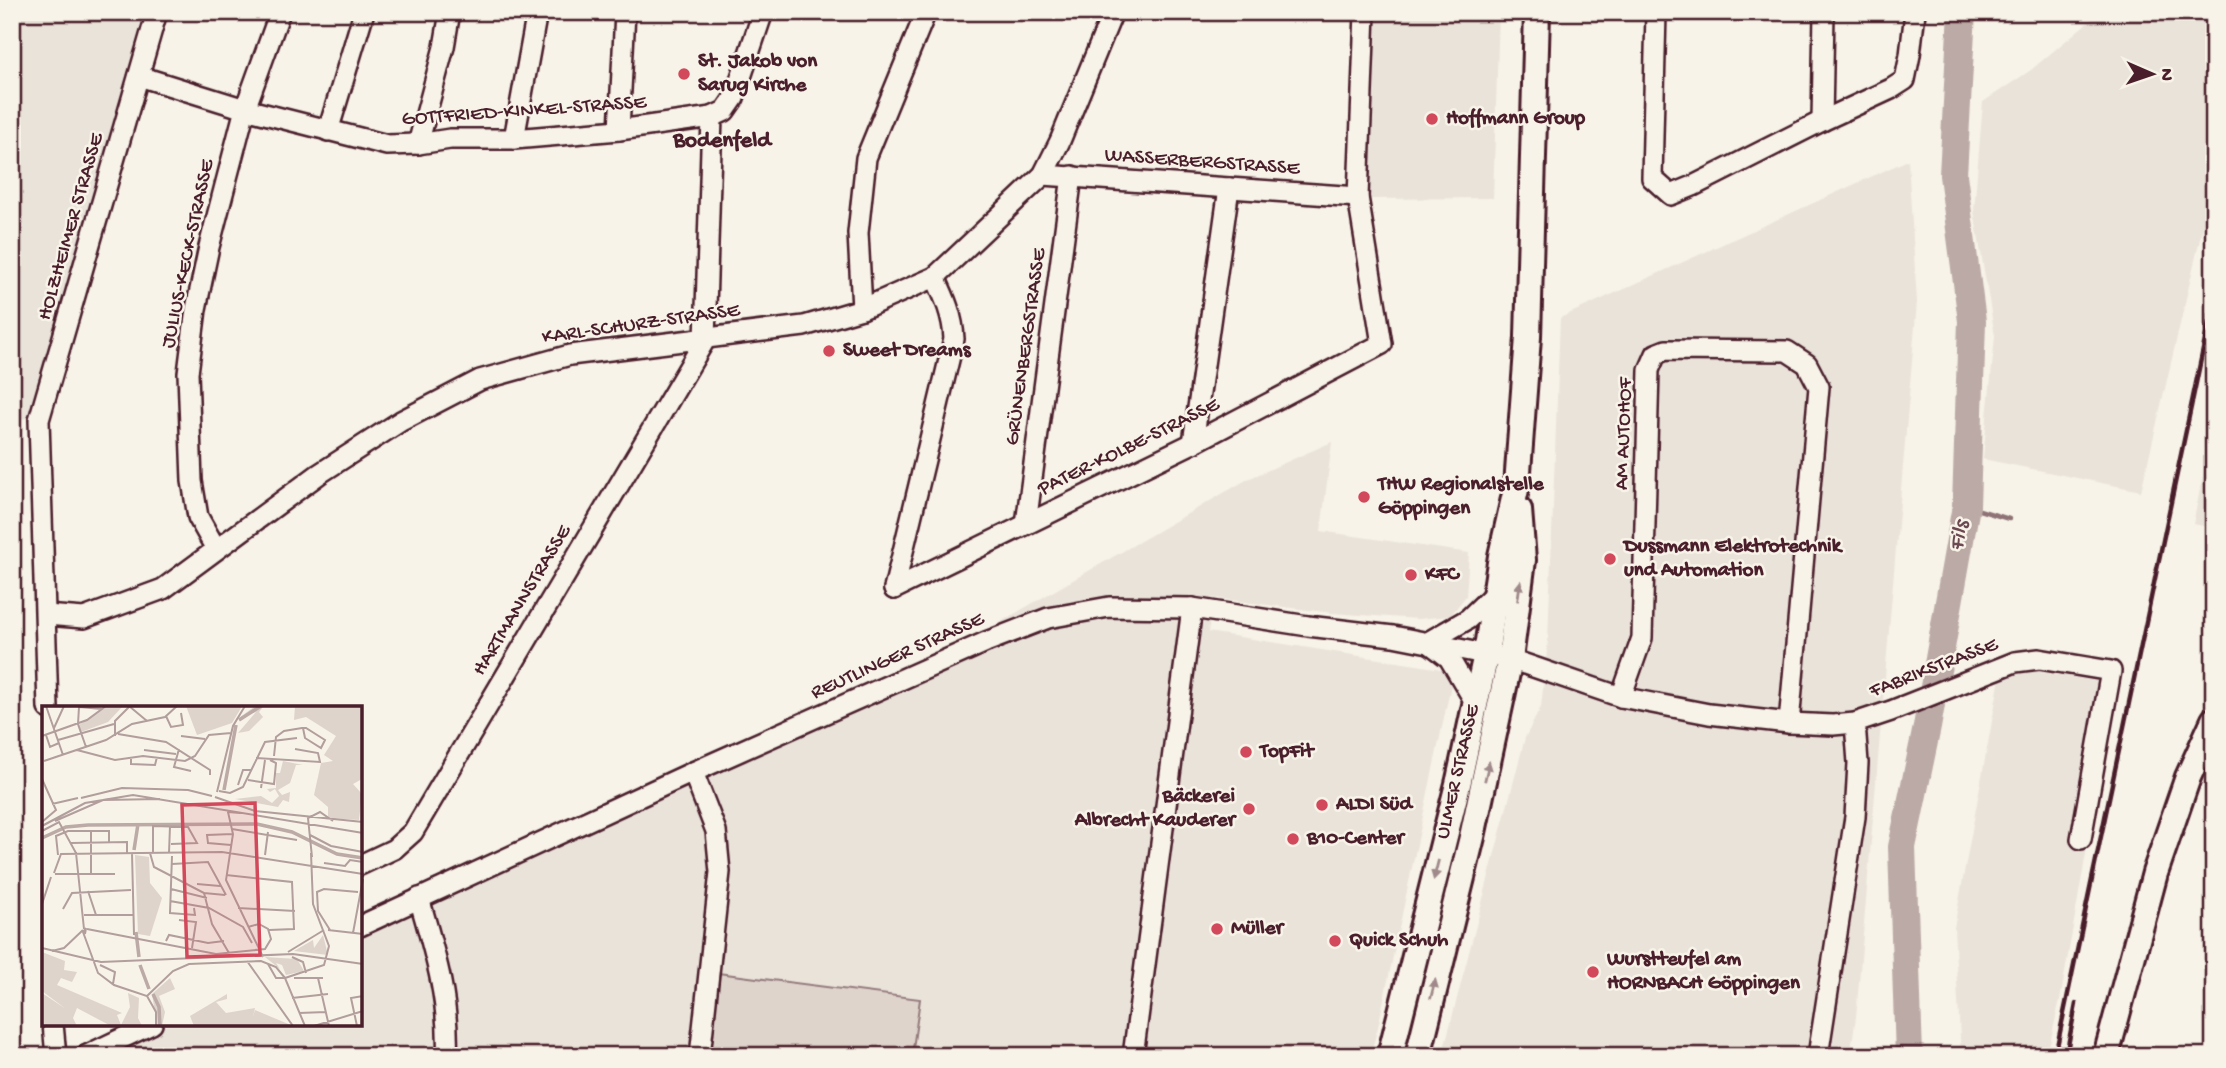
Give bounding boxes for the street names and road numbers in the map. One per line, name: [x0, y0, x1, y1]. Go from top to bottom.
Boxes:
street label: GOTTFRIED-KINKEL-STRASSE: [401, 91, 648, 133]
street label: HOLZHEIMER STRASSE: [33, 130, 111, 323]
street label: WASSERBERGSTRASSE: [1104, 144, 1301, 182]
street label: JULIUS-KECK-STRASSE: [157, 156, 221, 351]
street label: GRÜNENBERGSTRASSE: [1001, 246, 1053, 447]
street label: KARL-SCHURZ-STRASSE: [541, 299, 742, 351]
street label: AM AUTOHOF: [1611, 376, 1639, 491]
street label: PATER-KOLBE-STRASSE: [1033, 393, 1225, 503]
street label: HARTMANNSTRASSE: [468, 520, 578, 681]
street label: REUTLINGER STRASSE: [808, 607, 989, 706]
street label: FABRIKSTRASSE: [1865, 633, 2002, 705]
street label: ULMER STRASSE: [1431, 701, 1487, 842]

